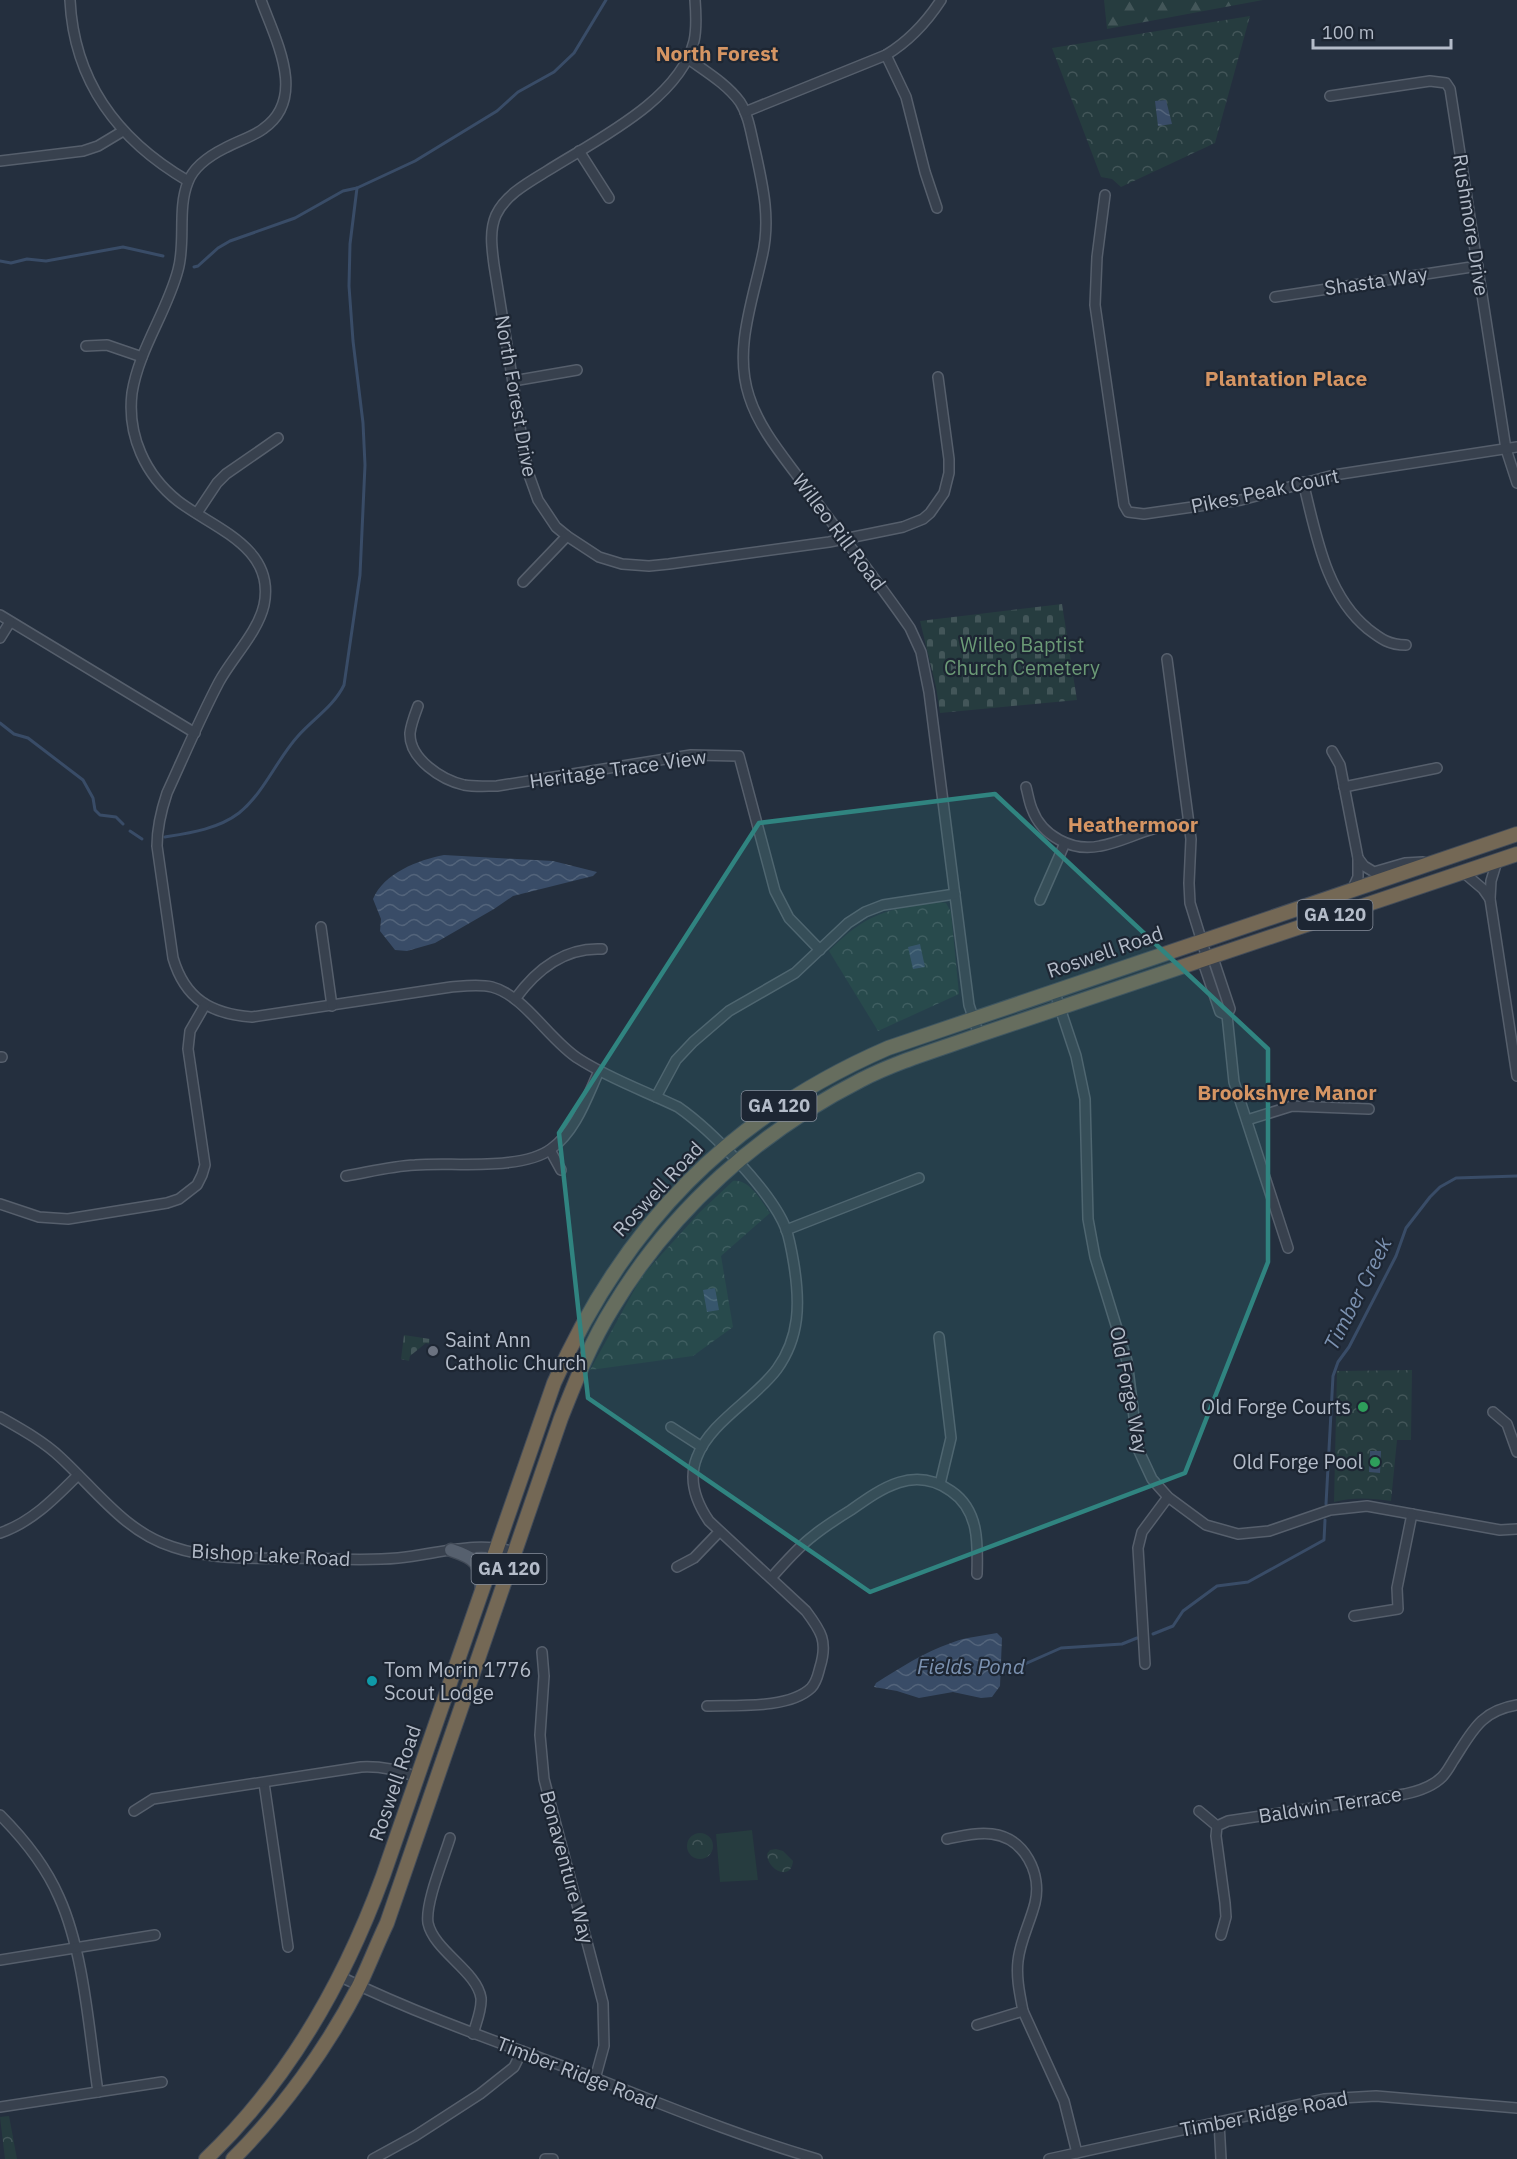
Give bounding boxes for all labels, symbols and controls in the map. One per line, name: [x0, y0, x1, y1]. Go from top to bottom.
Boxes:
scale bar: [1313, 12, 1451, 50]
text: 100 m: [1322, 21, 1374, 44]
district label: North Forest: [655, 39, 779, 67]
street label: Rushmore Drive: [1447, 152, 1496, 298]
street label: Shasta Way: [1323, 260, 1429, 301]
street label: North Forest Drive: [489, 313, 544, 479]
district label: Plantation Place: [1205, 364, 1367, 392]
street label: Pikes Peak Court: [1188, 462, 1341, 519]
street label: Willeo Rill Road: [787, 468, 892, 596]
park label: Willeo Baptist Church Cemetery: [944, 631, 1100, 681]
street label: Heritage Trace View: [527, 743, 708, 794]
district label: Heathermoor: [1068, 810, 1199, 838]
road number: GA 120: [1298, 900, 1372, 930]
street label: Roswell Road: [1043, 919, 1166, 984]
district label: Brookshyre Manor: [1197, 1078, 1377, 1106]
road number: GA 120: [742, 1091, 816, 1121]
street label: Roswell Road: [607, 1135, 709, 1242]
water label: Timber Creek: [1317, 1231, 1398, 1355]
street label: Old Forge Way: [1104, 1324, 1155, 1456]
place label: Saint Ann Catholic Church: [445, 1326, 587, 1376]
marker: Saint Ann Catholic Church: [426, 1344, 440, 1358]
place label: Old Forge Courts: [1201, 1393, 1351, 1420]
marker: Old Forge Courts: [1356, 1400, 1370, 1414]
place label: Old Forge Pool: [1233, 1448, 1363, 1475]
marker: Old Forge Pool: [1368, 1455, 1382, 1469]
street label: Bishop Lake Road: [191, 1537, 351, 1572]
road number: GA 120: [472, 1554, 546, 1584]
water label: Fields Pond: [917, 1652, 1026, 1680]
place label: Tom Morin 1776 Scout Lodge: [384, 1656, 531, 1706]
marker: Tom Morin 1776 Scout Lodge: [365, 1674, 379, 1688]
street label: Roswell Road: [362, 1721, 427, 1844]
street label: Baldwin Terrace: [1256, 1780, 1403, 1829]
street label: Bonaventure Way: [534, 1787, 601, 1947]
street label: Timber Ridge Road: [493, 2029, 661, 2116]
street label: Timber Ridge Road: [1178, 2084, 1350, 2143]

